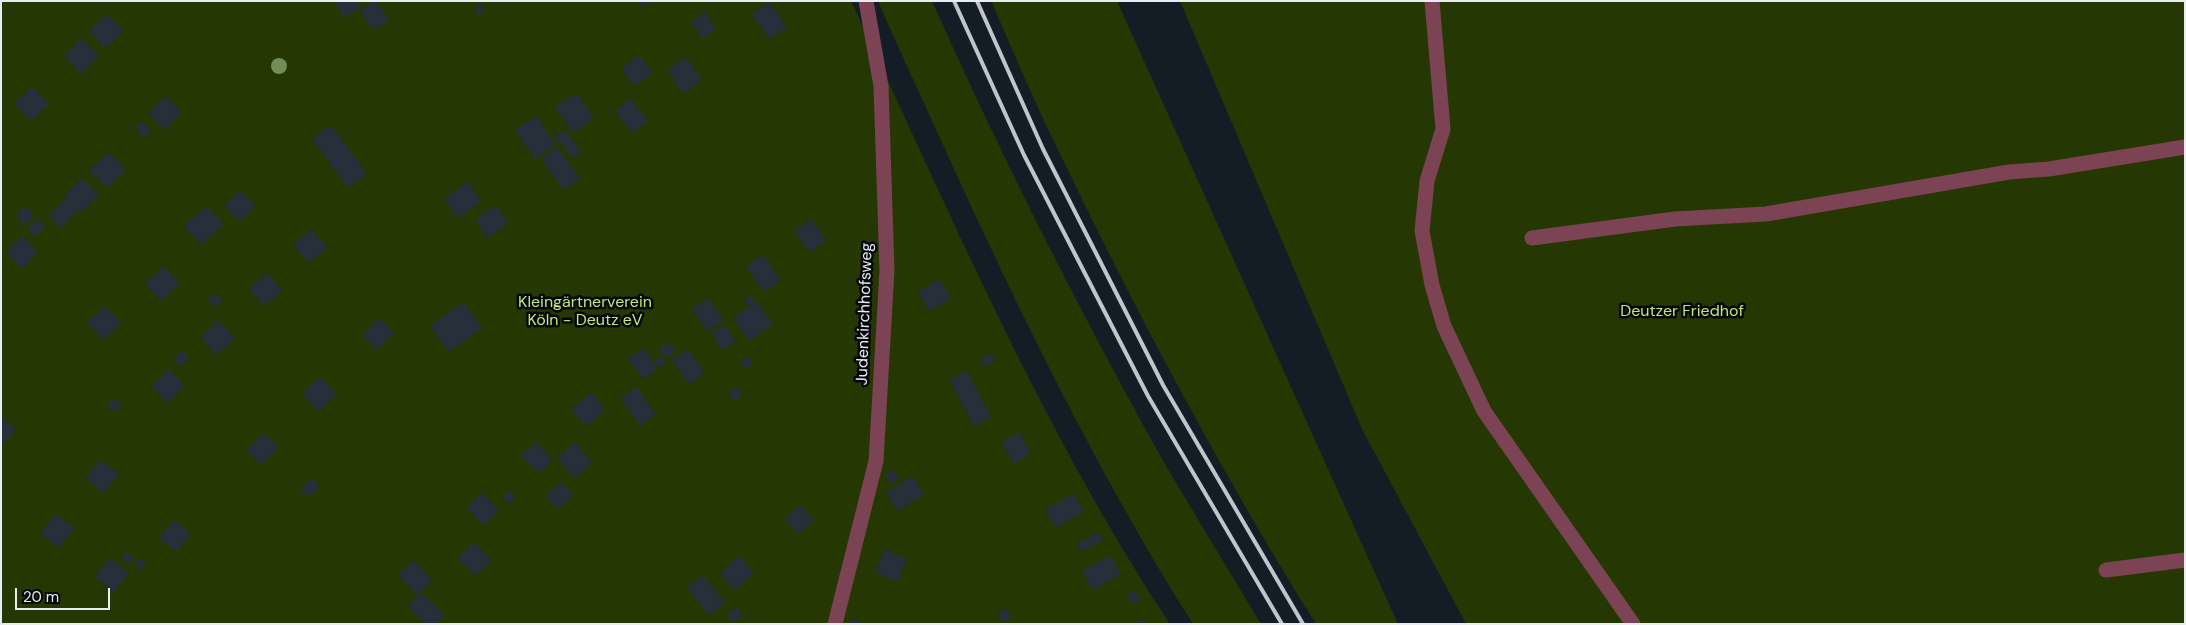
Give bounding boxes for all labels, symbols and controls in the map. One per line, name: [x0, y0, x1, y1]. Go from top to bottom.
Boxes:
street label: Judenkirchhofsweg: [853, 242, 877, 386]
park label: Kleingärtnerverein Köln - Deutz eV: [518, 293, 652, 331]
park label: Deutzer Friedhof: [1620, 302, 1744, 322]
scale bar: [18, 578, 112, 610]
text: 20 m: [23, 587, 59, 607]

